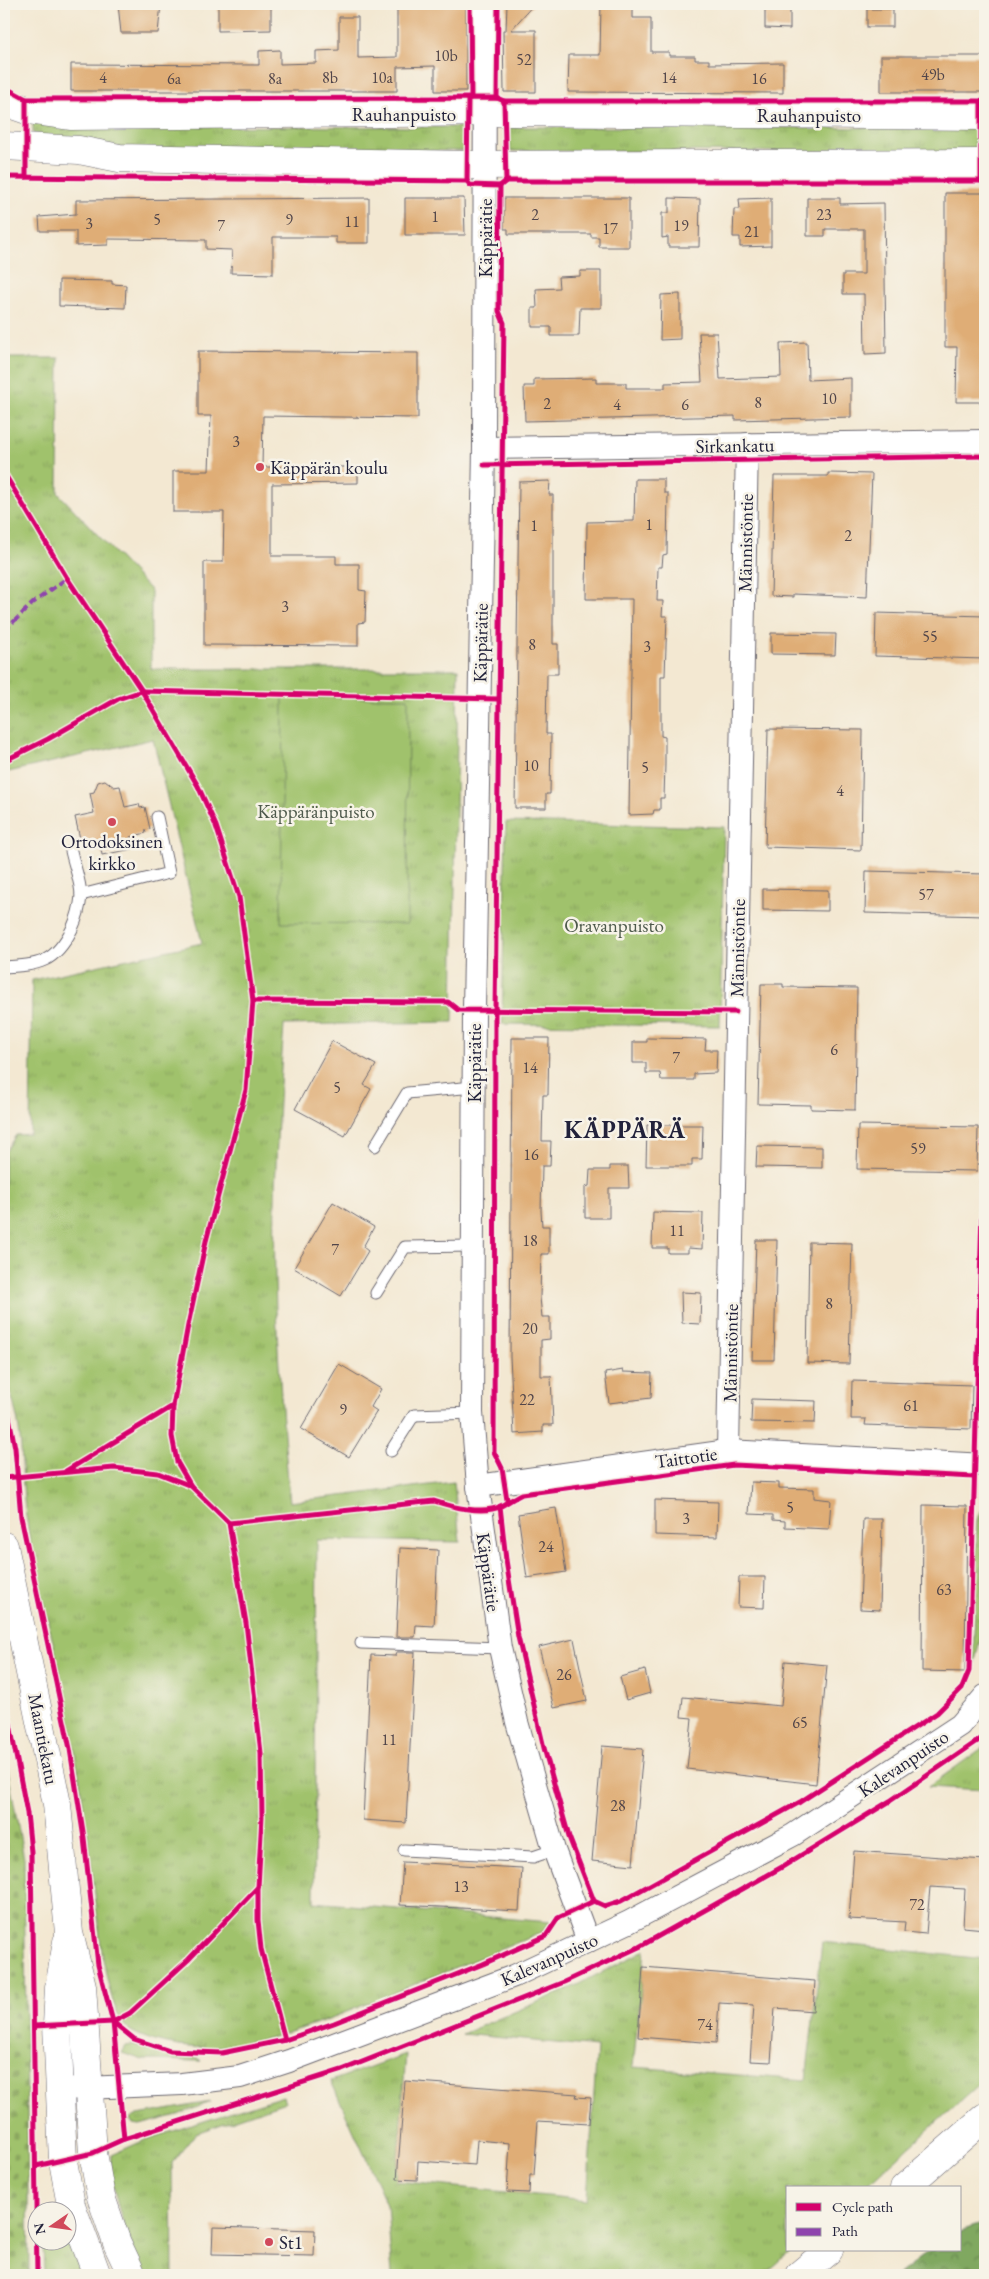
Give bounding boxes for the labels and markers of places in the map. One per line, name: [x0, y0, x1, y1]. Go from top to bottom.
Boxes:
place label: Käppärän koulu: [270, 455, 388, 480]
marker: Käppärän koulu: [254, 461, 266, 473]
marker: Ortodoksinen kirkko: [106, 816, 118, 828]
place label: Ortodoksinen kirkko: [61, 829, 163, 876]
place label: St1: [279, 2230, 303, 2255]
marker: St1: [263, 2236, 275, 2248]

